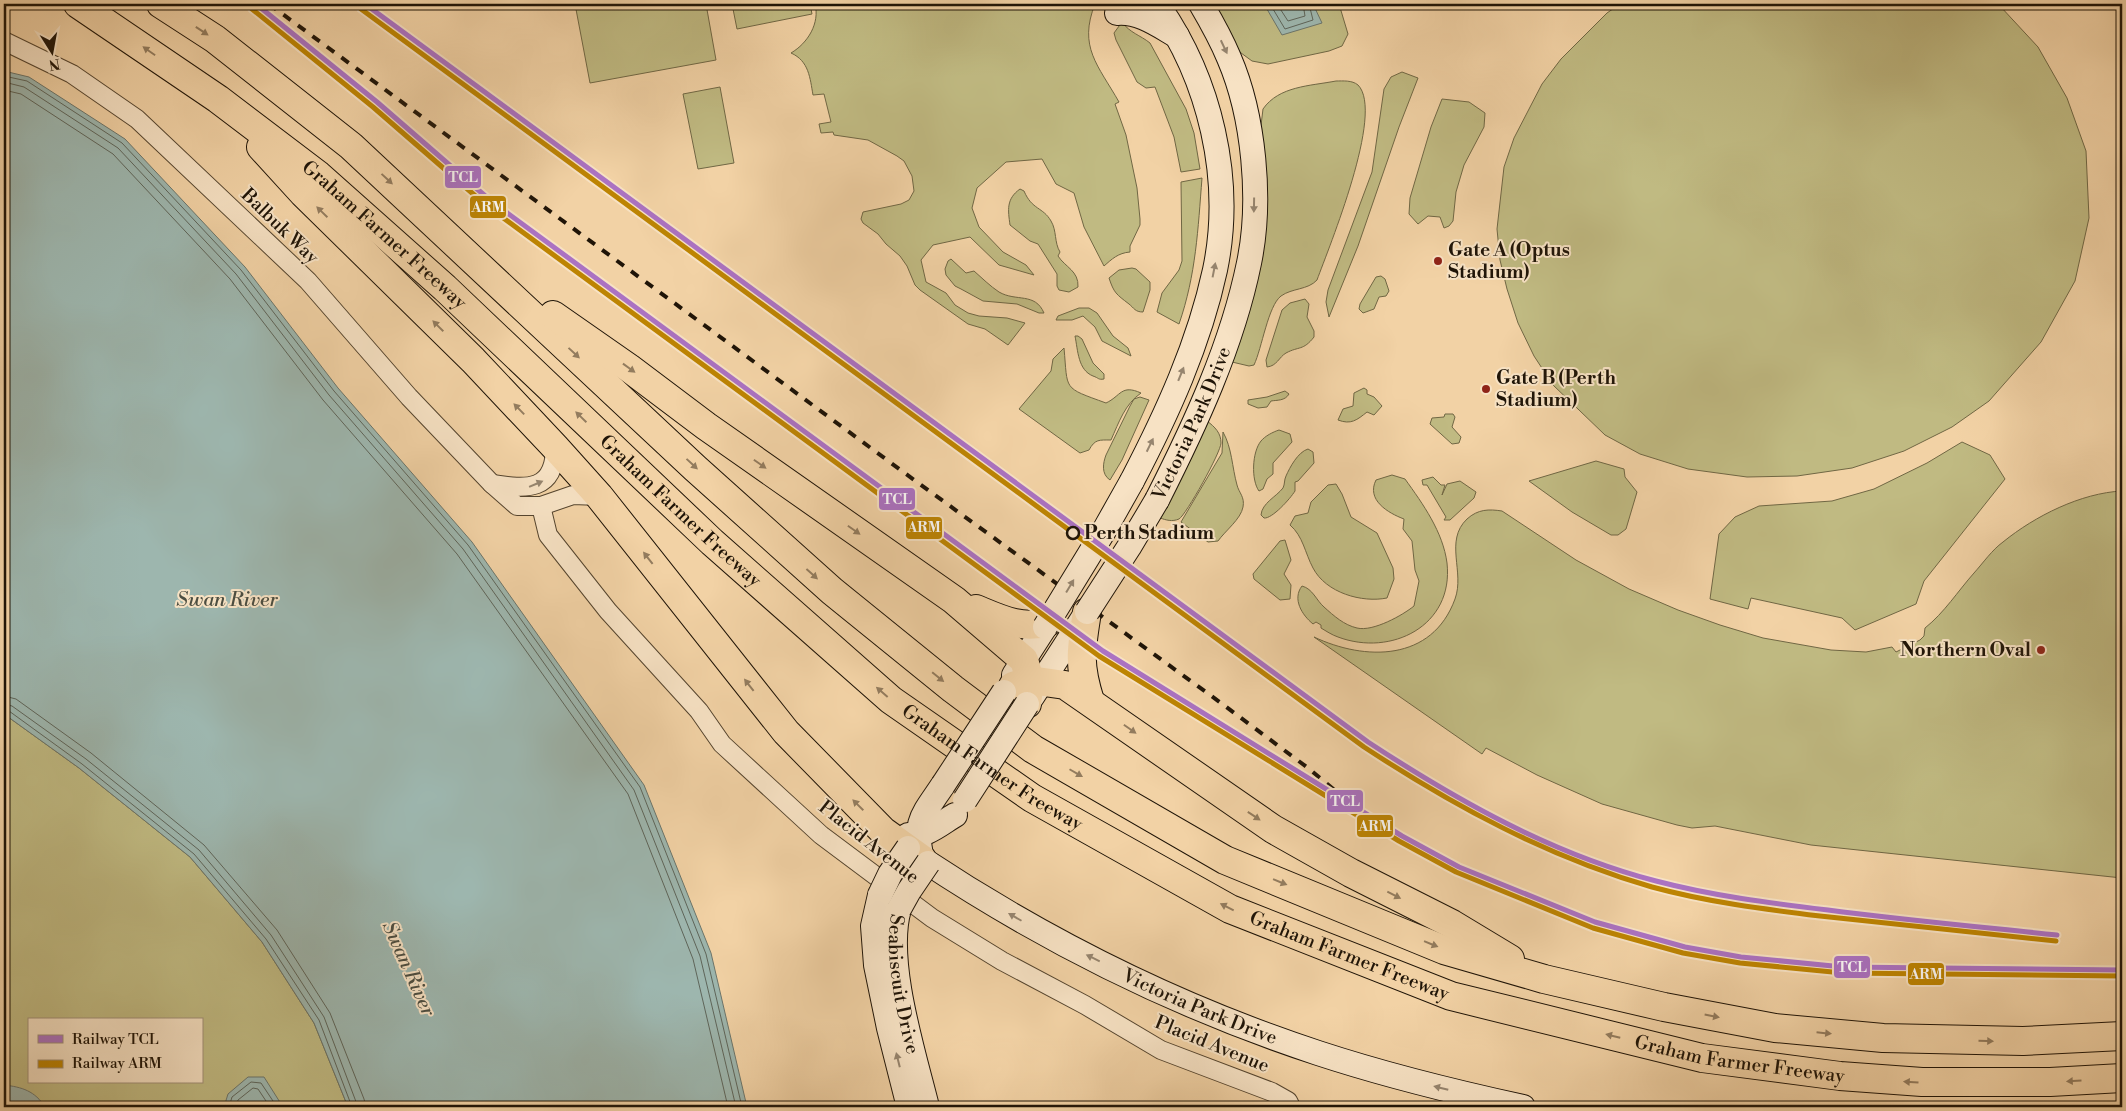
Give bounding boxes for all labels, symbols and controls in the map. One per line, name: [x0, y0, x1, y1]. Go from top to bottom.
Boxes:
one-way arrow: [195, 26, 209, 36]
north arrow: [28, 28, 78, 78]
one-way arrow: [1220, 40, 1228, 54]
one-way arrow: [142, 46, 156, 56]
text: N: [47, 54, 61, 74]
street label: Graham Farmer Freeway: [297, 155, 472, 315]
line badge: TCL: [444, 165, 482, 189]
text: TCL: [448, 169, 478, 187]
one-way arrow: [380, 173, 392, 185]
street label: Balbuk Way: [235, 182, 324, 269]
line badge: ARM: [469, 195, 507, 219]
one-way arrow: [1250, 197, 1258, 213]
text: ARM: [470, 199, 505, 217]
one-way arrow: [316, 206, 328, 218]
place label: Gate A (Optus Stadium): [1448, 238, 1570, 284]
marker: Gate A (Optus Stadium): [1432, 255, 1444, 267]
one-way arrow: [1211, 261, 1219, 277]
one-way arrow: [432, 320, 444, 332]
street label: Victoria Park Drive: [1146, 344, 1236, 505]
one-way arrow: [567, 347, 579, 359]
one-way arrow: [622, 363, 636, 373]
place label: Gate B (Perth Stadium): [1496, 366, 1616, 412]
one-way arrow: [1178, 367, 1186, 381]
marker: Gate B (Perth Stadium): [1480, 383, 1492, 395]
one-way arrow: [513, 403, 525, 415]
one-way arrow: [575, 411, 587, 423]
street label: Graham Farmer Freeway: [595, 429, 767, 593]
one-way arrow: [1146, 438, 1154, 452]
one-way arrow: [686, 458, 698, 470]
one-way arrow: [753, 459, 767, 469]
one-way arrow: [529, 479, 544, 488]
line badge: TCL: [878, 487, 916, 511]
text: TCL: [882, 491, 912, 509]
line badge: ARM: [905, 516, 943, 540]
text: ARM: [906, 519, 941, 537]
place label: Perth Stadium: [1084, 521, 1214, 545]
one-way arrow: [848, 525, 861, 535]
marker: Perth Stadium: [1066, 526, 1080, 540]
one-way arrow: [642, 552, 653, 565]
one-way arrow: [806, 568, 819, 579]
one-way arrow: [1066, 579, 1075, 592]
water label: Swan River: [176, 588, 278, 613]
place label: Northern Oval: [1900, 638, 2031, 662]
marker: Northern Oval: [2035, 644, 2047, 656]
one-way arrow: [931, 671, 944, 682]
one-way arrow: [744, 678, 754, 692]
one-way arrow: [876, 686, 889, 697]
street label: Graham Farmer Freeway: [897, 699, 1088, 837]
one-way arrow: [1123, 724, 1137, 734]
one-way arrow: [1069, 769, 1082, 778]
line badge: TCL: [1326, 789, 1364, 813]
text: TCL: [1330, 793, 1360, 811]
street label: Placid Avenue: [814, 795, 924, 889]
one-way arrow: [852, 799, 864, 811]
one-way arrow: [1247, 811, 1261, 821]
line badge: ARM: [1356, 814, 1394, 838]
text: ARM: [1357, 818, 1392, 836]
one-way arrow: [1273, 879, 1288, 887]
one-way arrow: [1387, 891, 1401, 899]
one-way arrow: [1220, 903, 1234, 911]
street label: Graham Farmer Freeway: [1246, 906, 1453, 1006]
street label: Seabiscuit Drive: [883, 912, 925, 1057]
one-way arrow: [1008, 912, 1021, 921]
water label: Swan River: [376, 918, 440, 1021]
one-way arrow: [1424, 940, 1439, 948]
one-way arrow: [1086, 954, 1100, 962]
line badge: TCL: [1833, 955, 1871, 979]
text: TCL: [1837, 959, 1867, 977]
line badge: ARM: [1907, 962, 1945, 986]
street label: Victoria Park Drive: [1117, 963, 1280, 1050]
text: ARM: [1908, 966, 1943, 984]
street label: Placid Avenue: [1151, 1010, 1273, 1078]
one-way arrow: [1704, 1012, 1720, 1020]
legend: [28, 1018, 202, 1084]
one-way arrow: [1816, 1029, 1832, 1037]
text: Railway TCL: [72, 1030, 159, 1049]
street label: Graham Farmer Freeway: [1632, 1030, 1847, 1089]
one-way arrow: [1605, 1032, 1620, 1040]
one-way arrow: [1978, 1037, 1994, 1045]
one-way arrow: [894, 1052, 902, 1067]
text: Railway ARM: [72, 1054, 163, 1073]
one-way arrow: [1903, 1077, 1919, 1085]
one-way arrow: [2065, 1078, 2081, 1086]
one-way arrow: [1434, 1084, 1449, 1092]

